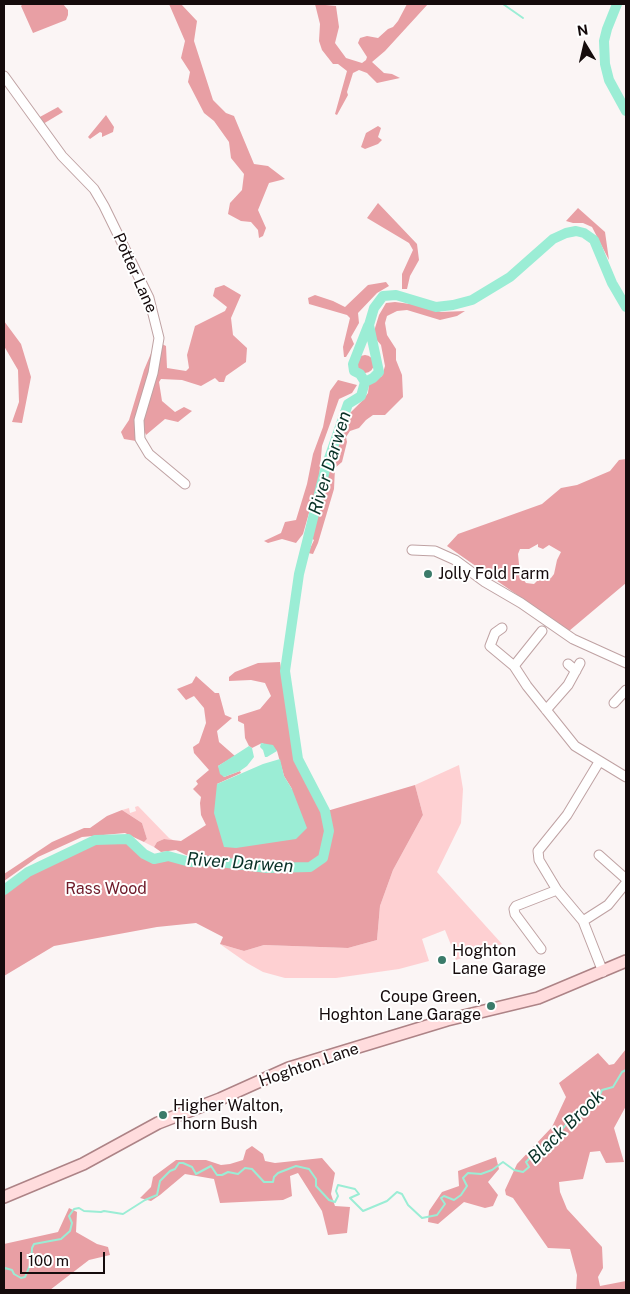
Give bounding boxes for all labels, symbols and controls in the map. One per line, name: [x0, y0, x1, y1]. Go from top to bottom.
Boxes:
north arrow: [560, 20, 610, 70]
text: N: [576, 21, 589, 39]
street label: Potter Lane: [109, 230, 161, 316]
water label: River Darwen: [304, 409, 356, 517]
place label: Jolly Fold Farm: [438, 564, 549, 584]
marker: Jolly Fold Farm: [422, 568, 434, 580]
water label: River Darwen: [186, 848, 294, 878]
park label: Rass Wood: [65, 879, 147, 899]
place label: Hoghton Lane Garage: [452, 941, 546, 979]
marker: Hoghton Lane Garage: [436, 954, 448, 966]
place label: Coupe Green, Hoghton Lane Garage: [319, 987, 481, 1025]
marker: Coupe Green, Hoghton Lane Garage: [485, 1000, 497, 1012]
street label: Hoghton Lane: [257, 1039, 361, 1091]
water label: Black Brook: [523, 1085, 609, 1169]
place label: Higher Walton, Thorn Bush: [173, 1096, 283, 1134]
marker: Higher Walton, Thorn Bush: [157, 1109, 169, 1121]
scale bar: [22, 1242, 108, 1274]
text: 100 m: [28, 1252, 69, 1269]

